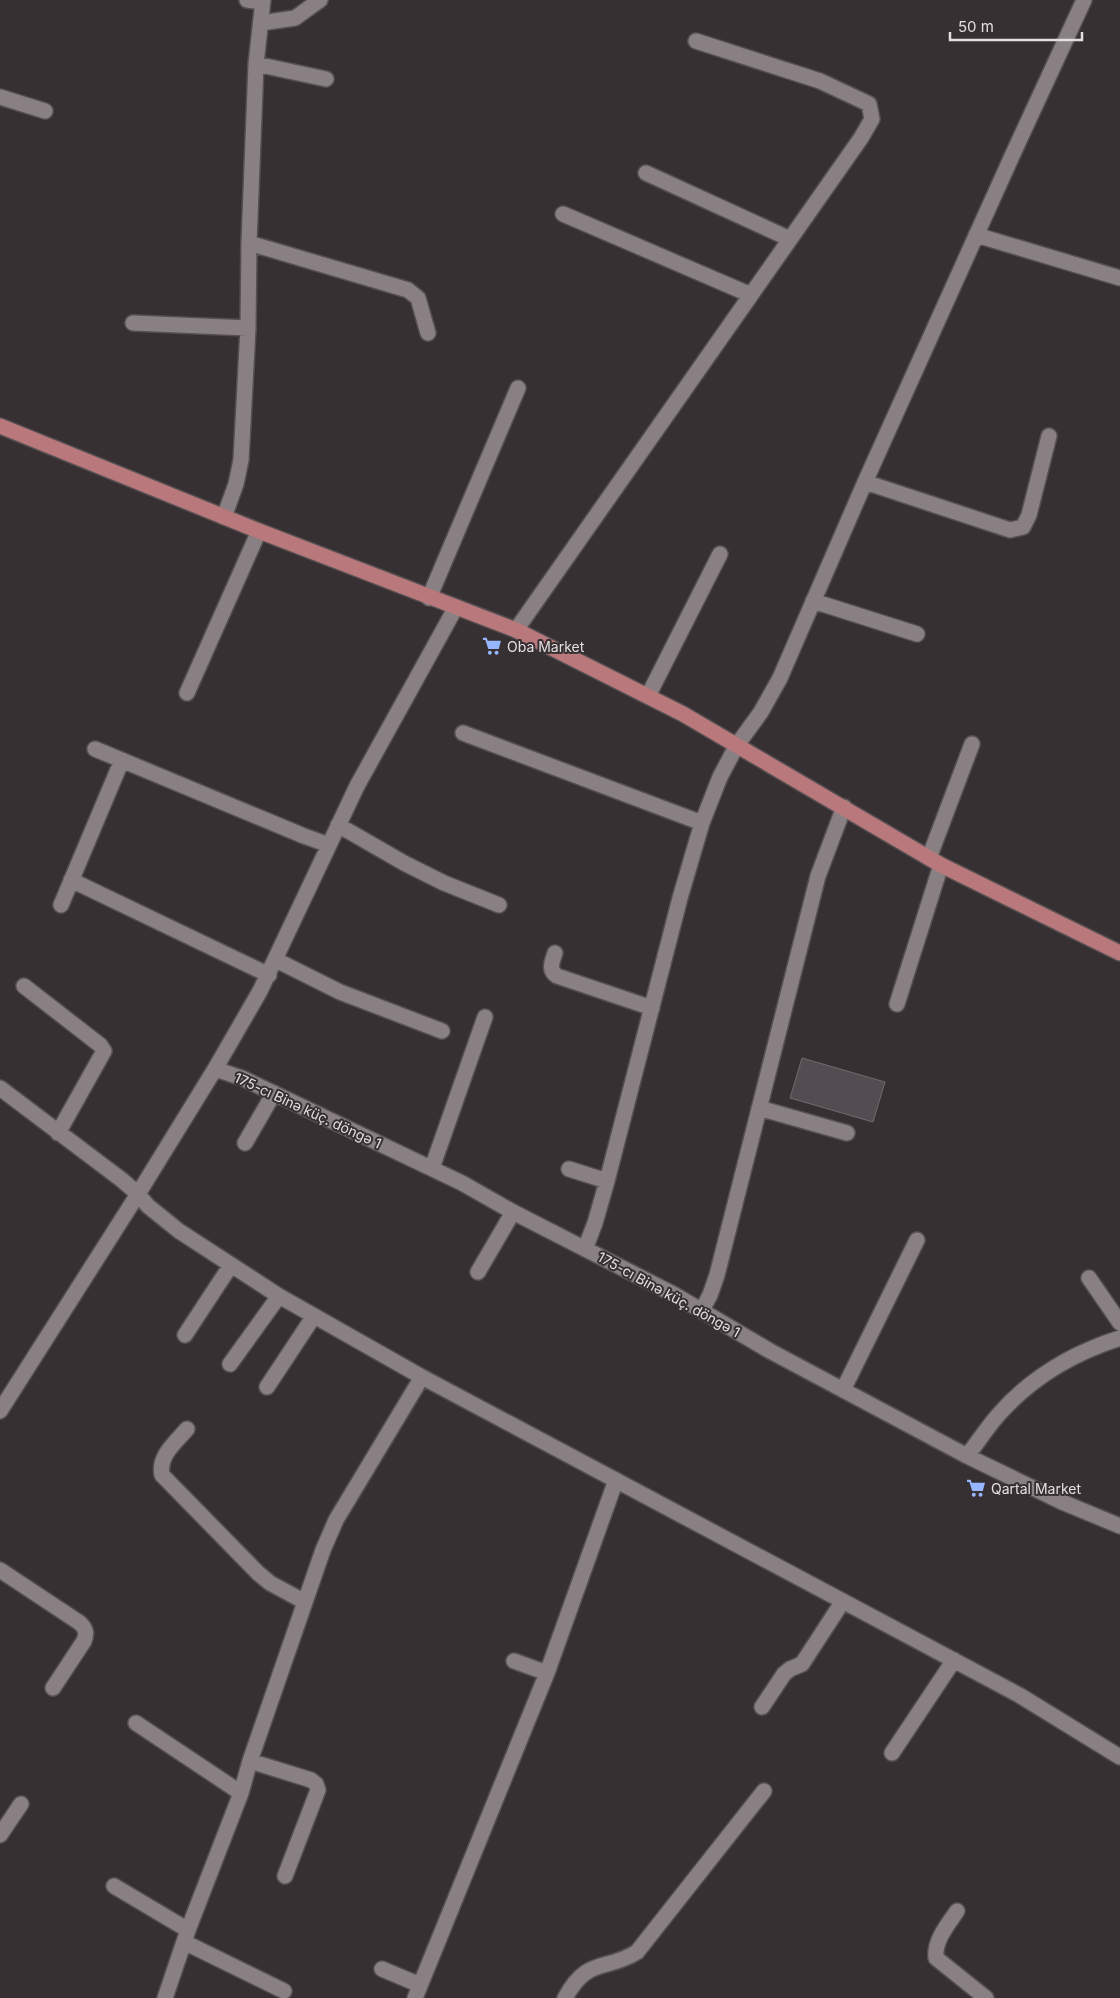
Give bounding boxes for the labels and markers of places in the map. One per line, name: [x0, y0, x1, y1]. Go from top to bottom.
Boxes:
supermarket icon: Oba Market: [481, 635, 503, 657]
place label: Oba Market: [507, 638, 585, 655]
supermarket icon: Qartal Market: [965, 1477, 987, 1499]
place label: Qartal Market: [991, 1480, 1081, 1497]

